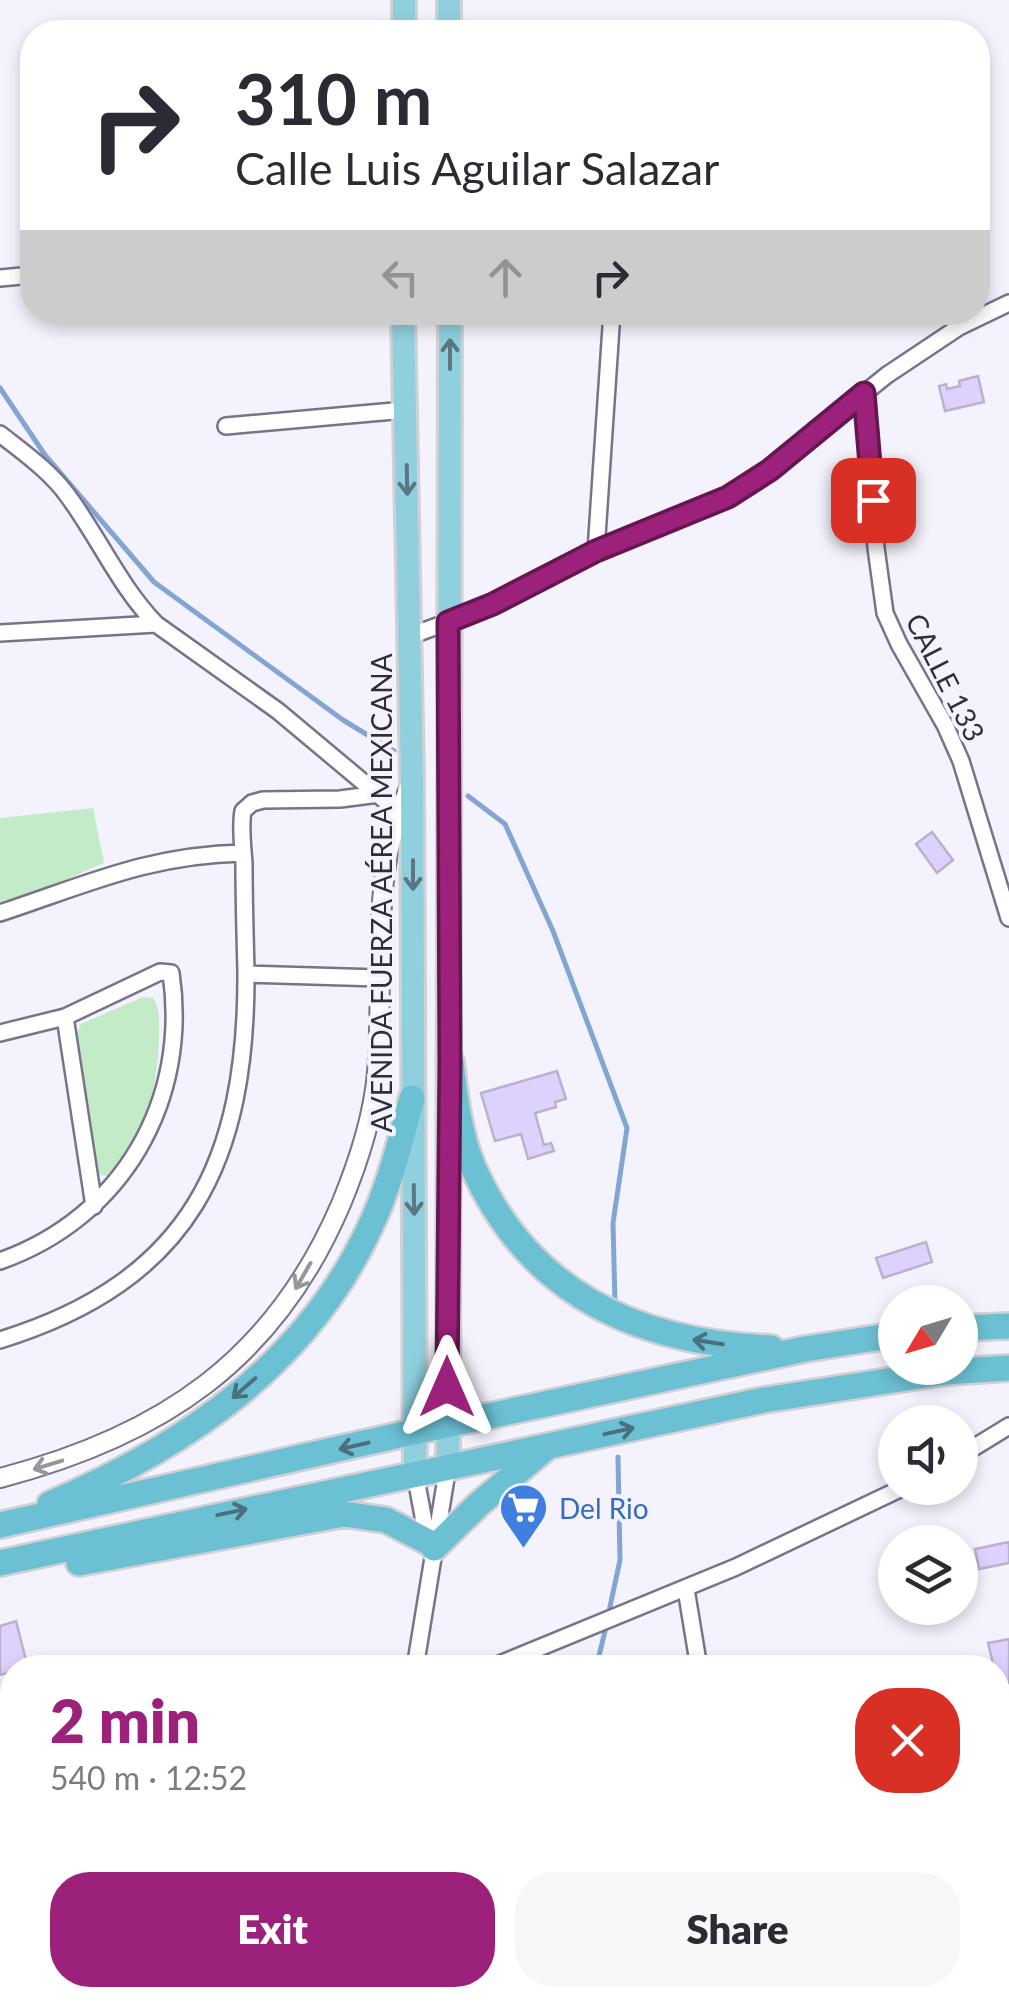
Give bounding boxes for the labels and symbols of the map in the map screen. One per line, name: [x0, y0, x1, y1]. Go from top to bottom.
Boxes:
one-way arrow: [440, 338, 460, 370]
pin: [831, 458, 916, 543]
one-way arrow: [397, 463, 416, 495]
street label: CALLE 133: [899, 608, 993, 746]
street label: AVENIDA FUERZA AÉREA MEXICANA: [364, 653, 398, 1133]
one-way arrow: [404, 858, 422, 890]
one-way arrow: [404, 1183, 423, 1215]
one-way arrow: [293, 1261, 313, 1290]
north arrow: [878, 1285, 978, 1385]
one-way arrow: [693, 1333, 725, 1351]
position arrow: [395, 1335, 499, 1439]
one-way arrow: [232, 1377, 258, 1399]
one-way arrow: [602, 1420, 634, 1439]
one-way arrow: [339, 1438, 371, 1456]
one-way arrow: [33, 1457, 64, 1475]
supermarket icon: Del Rio: [498, 1482, 550, 1550]
place label: Del Rio: [559, 1491, 649, 1525]
one-way arrow: [215, 1502, 247, 1520]

